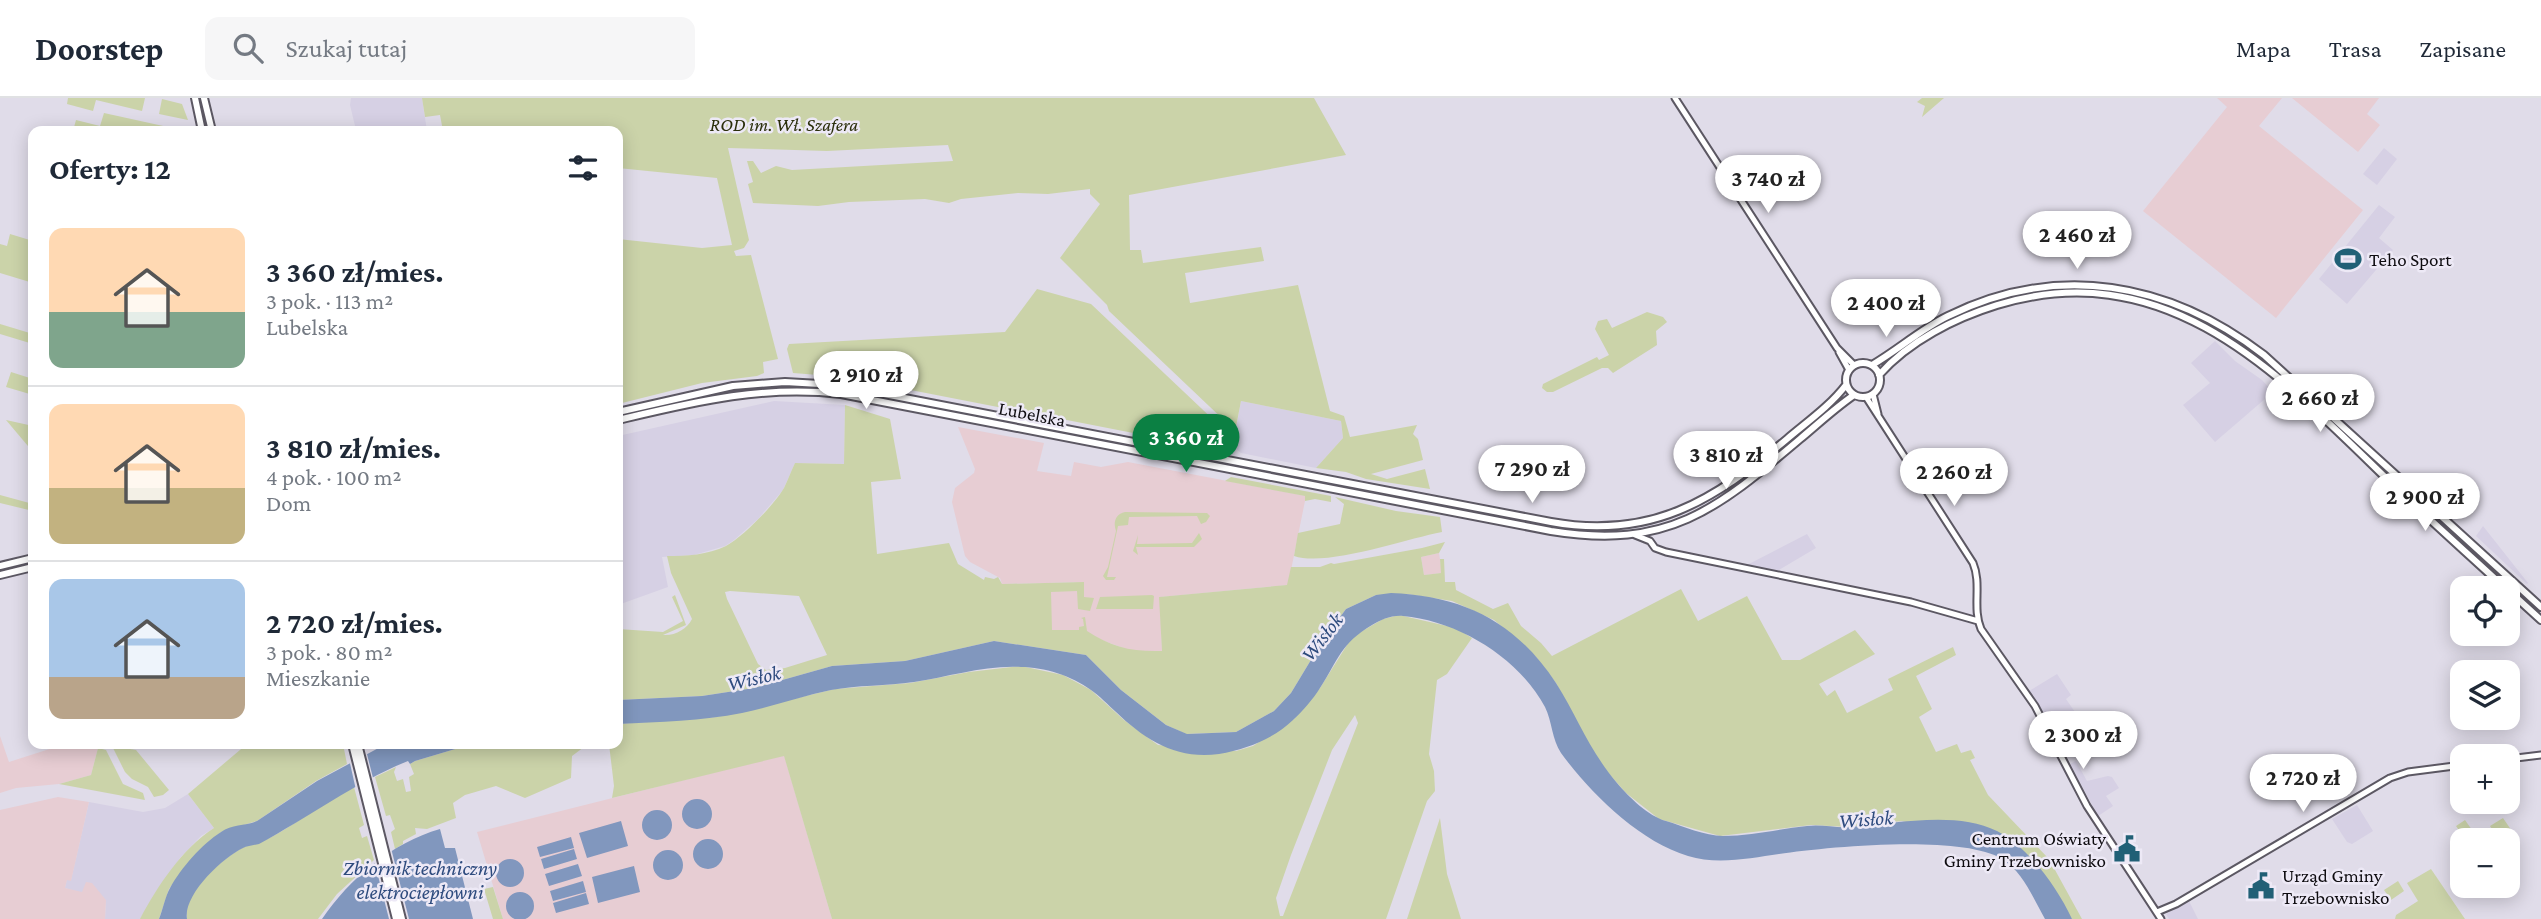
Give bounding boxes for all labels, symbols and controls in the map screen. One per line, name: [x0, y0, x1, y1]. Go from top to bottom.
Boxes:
search box: [205, 17, 695, 80]
icon: search: [229, 29, 267, 67]
text: Doorstep: [35, 30, 163, 67]
text: Szukaj tutaj: [285, 34, 407, 63]
text: Mapa: [2236, 35, 2291, 62]
text: Trasa: [2329, 35, 2382, 62]
text: Zapisane: [2420, 35, 2506, 62]
park label: ROD im. Wł. Szafera: [710, 114, 858, 135]
icon: filters: [564, 149, 602, 187]
text: Oferty: 12: [49, 152, 171, 185]
pin: 3 740 zł: [1696, 156, 1840, 215]
text: 3 740 zł: [1731, 165, 1805, 191]
pin: 2 460 zł: [2005, 212, 2149, 271]
text: 2 460 zł: [2039, 221, 2115, 247]
sports icon: Teho Sport: [2333, 244, 2363, 274]
place label: Teho Sport: [2369, 249, 2452, 270]
text: 3 360 zł/mies.: [266, 255, 444, 288]
icon: home: [105, 256, 189, 340]
pin: 2 400 zł: [1814, 280, 1958, 339]
text: 3 pok. · 113 m²: [266, 288, 393, 314]
text: 2 400 zł: [1847, 289, 1925, 315]
text: Lubelska: [266, 314, 348, 340]
pin: 2 910 zł: [794, 352, 938, 411]
text: 2 910 zł: [830, 361, 902, 387]
pin: 2 660 zł: [2248, 374, 2392, 434]
text: 2 660 zł: [2282, 384, 2358, 410]
street label: Lubelska: [997, 397, 1067, 431]
pin: 3 360 zł: [1114, 414, 1258, 474]
text: 3 360 zł: [1148, 424, 1224, 450]
text: 3 810 zł/mies.: [266, 431, 441, 464]
icon: home: [105, 432, 189, 516]
pin: 3 810 zł: [1654, 432, 1798, 491]
text: 3 810 zł: [1689, 441, 1763, 467]
pin: 7 290 zł: [1460, 446, 1604, 505]
pin: 2 260 zł: [1882, 448, 2026, 508]
text: 7 290 zł: [1494, 455, 1570, 481]
text: 2 260 zł: [1916, 458, 1992, 484]
text: 4 pok. · 100 m²: [266, 464, 402, 490]
pin: 2 900 zł: [2353, 474, 2497, 533]
text: 2 900 zł: [2386, 483, 2464, 509]
text: Dom: [266, 490, 311, 516]
map controls: [2450, 576, 2520, 898]
button: locate: [2450, 576, 2520, 646]
text: 2 720 zł/mies.: [266, 606, 443, 639]
icon: home: [105, 607, 189, 691]
water label: Wisłok: [1296, 608, 1349, 666]
text: 3 pok. · 80 m²: [266, 639, 392, 665]
water label: Wisłok: [725, 660, 784, 696]
button: layers: [2450, 660, 2520, 730]
text: Mieszkanie: [266, 665, 370, 691]
pin: 2 300 zł: [2011, 712, 2155, 771]
text: 2 300 zł: [2045, 721, 2121, 747]
button: +: [2450, 744, 2520, 814]
pin: 2 720 zł: [2231, 754, 2375, 814]
text: 2 720 zł: [2266, 764, 2340, 790]
water label: Wisłok: [1838, 805, 1895, 833]
place label: Centrum Oświaty Gminy Trzebownisko: [1944, 828, 2106, 871]
button: −: [2450, 828, 2520, 898]
public building icon: Centrum Oświaty Gminy Trzebownisko: [2112, 834, 2142, 864]
water label: Zbiornik techniczny elektrociepłowni: [343, 856, 497, 904]
place label: Urząd Gminy Trzebownisko: [2282, 865, 2389, 908]
public building icon: Urząd Gminy Trzebownisko: [2246, 871, 2276, 901]

